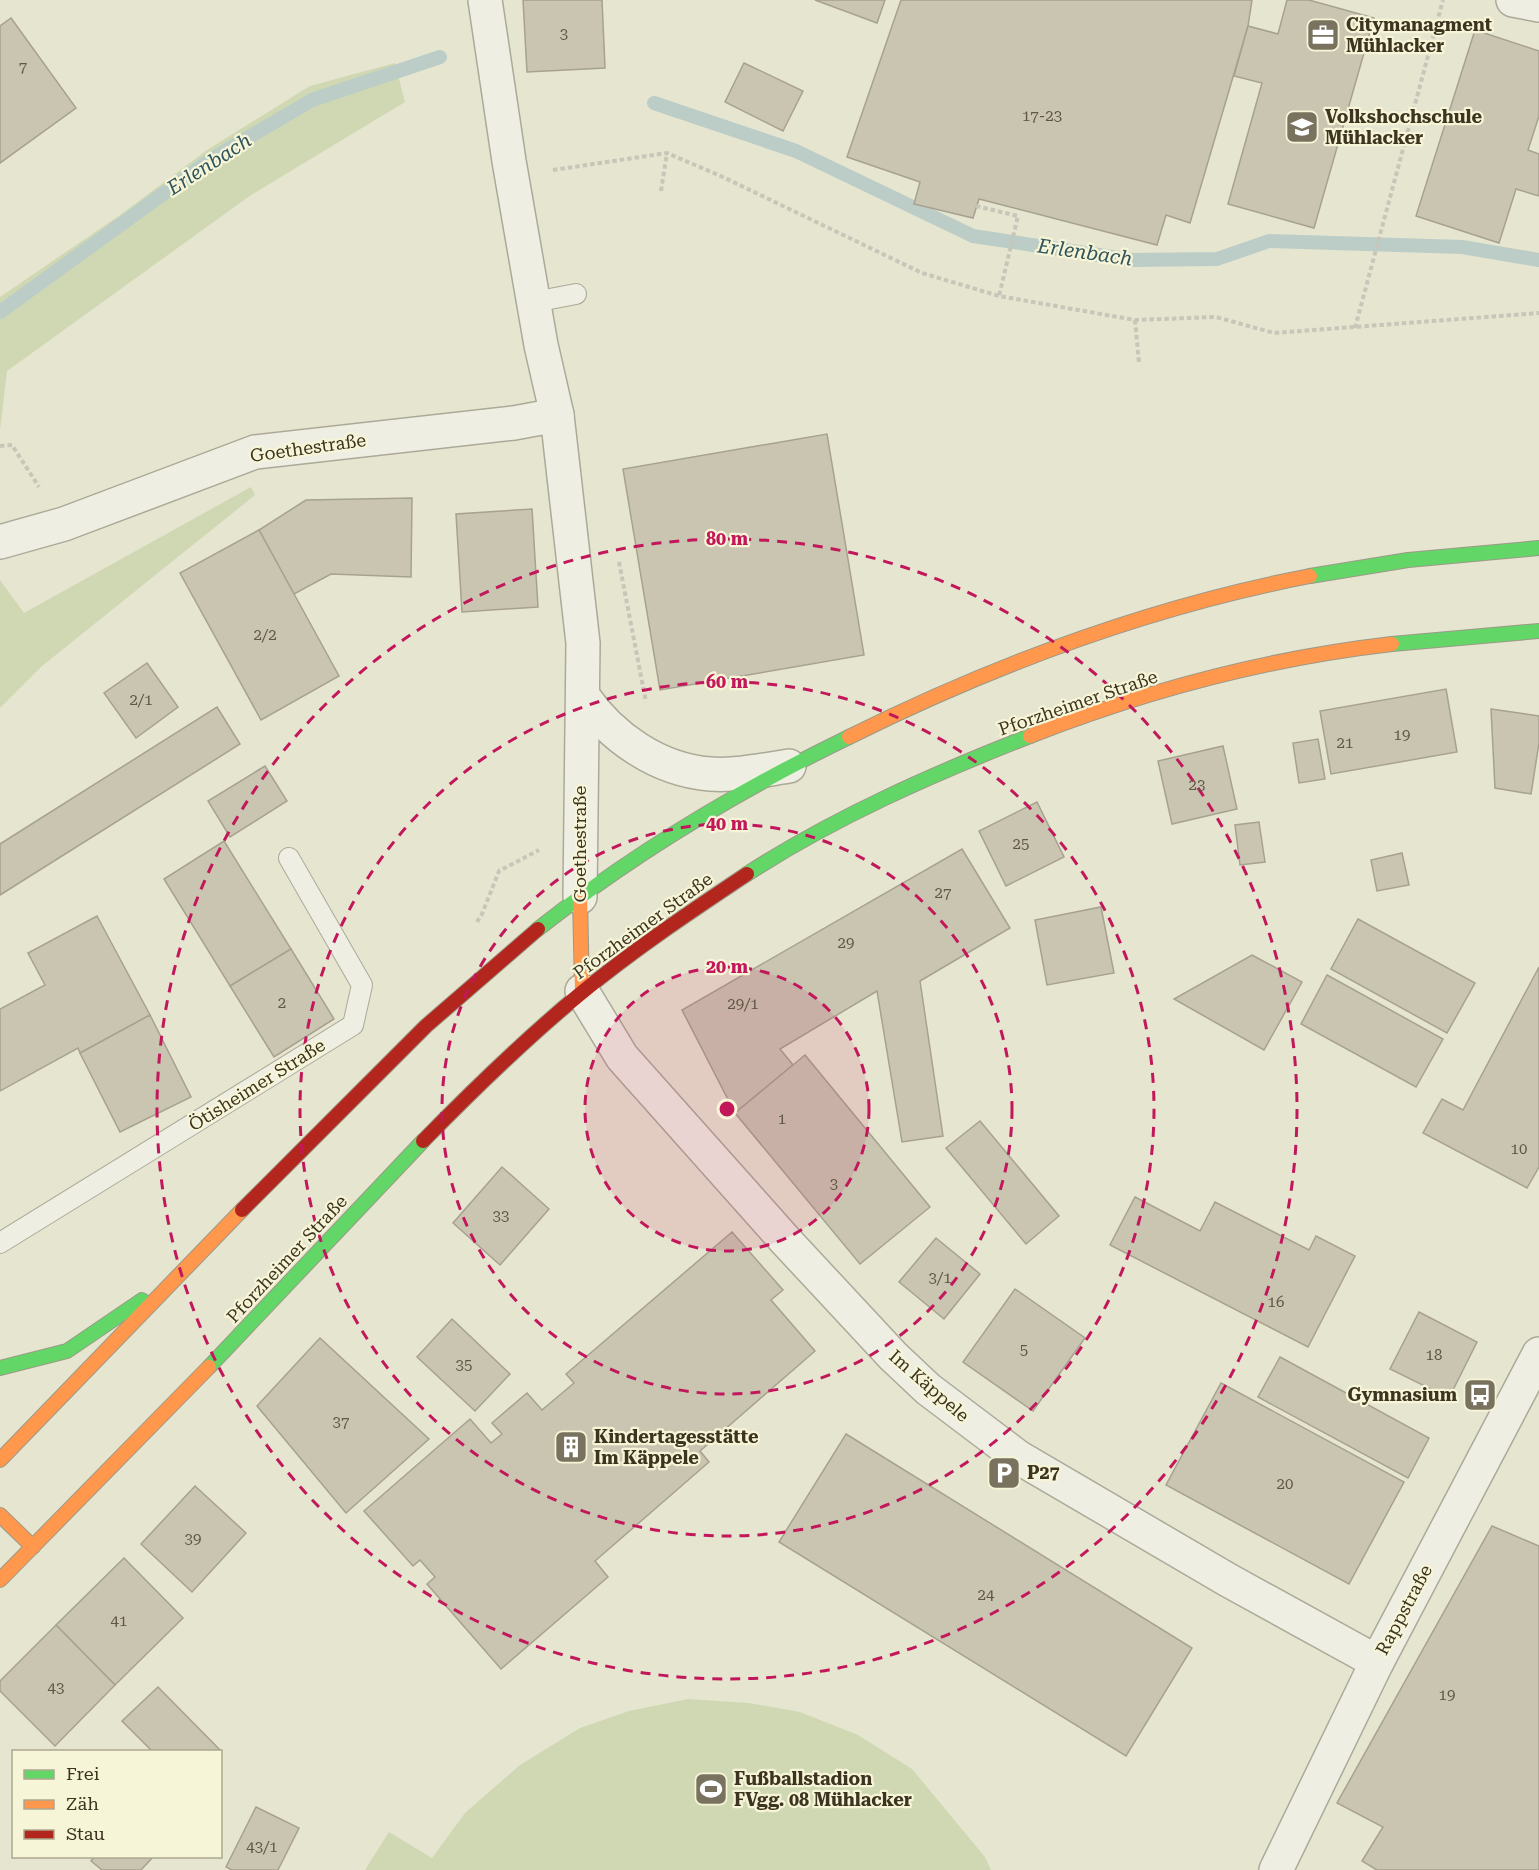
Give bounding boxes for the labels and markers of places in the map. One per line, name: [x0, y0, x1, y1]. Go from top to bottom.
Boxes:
place label: Citymanagment Mühlacker: [1346, 14, 1492, 56]
office icon: Citymanagment Mühlacker: [1305, 17, 1341, 53]
place label: Volkshochschule Mühlacker: [1325, 106, 1482, 148]
school or university icon: Volkshochschule Mühlacker: [1284, 109, 1320, 145]
centre of rings: [717, 1099, 737, 1119]
bus stop icon: Gymnasium: [1462, 1377, 1498, 1413]
place label: Gymnasium: [1348, 1384, 1458, 1405]
place label: Kindertagesstätte Im Käppele: [594, 1426, 759, 1468]
building icon: Kindertagesstätte Im Käppele: [553, 1429, 589, 1465]
parking icon: P27: [986, 1455, 1022, 1491]
place label: P27: [1027, 1462, 1060, 1483]
place label: Fußballstadion FVgg. 08 Mühlacker: [734, 1768, 912, 1810]
sports icon: Fußballstadion FVgg. 08 Mühlacker: [693, 1771, 729, 1807]

